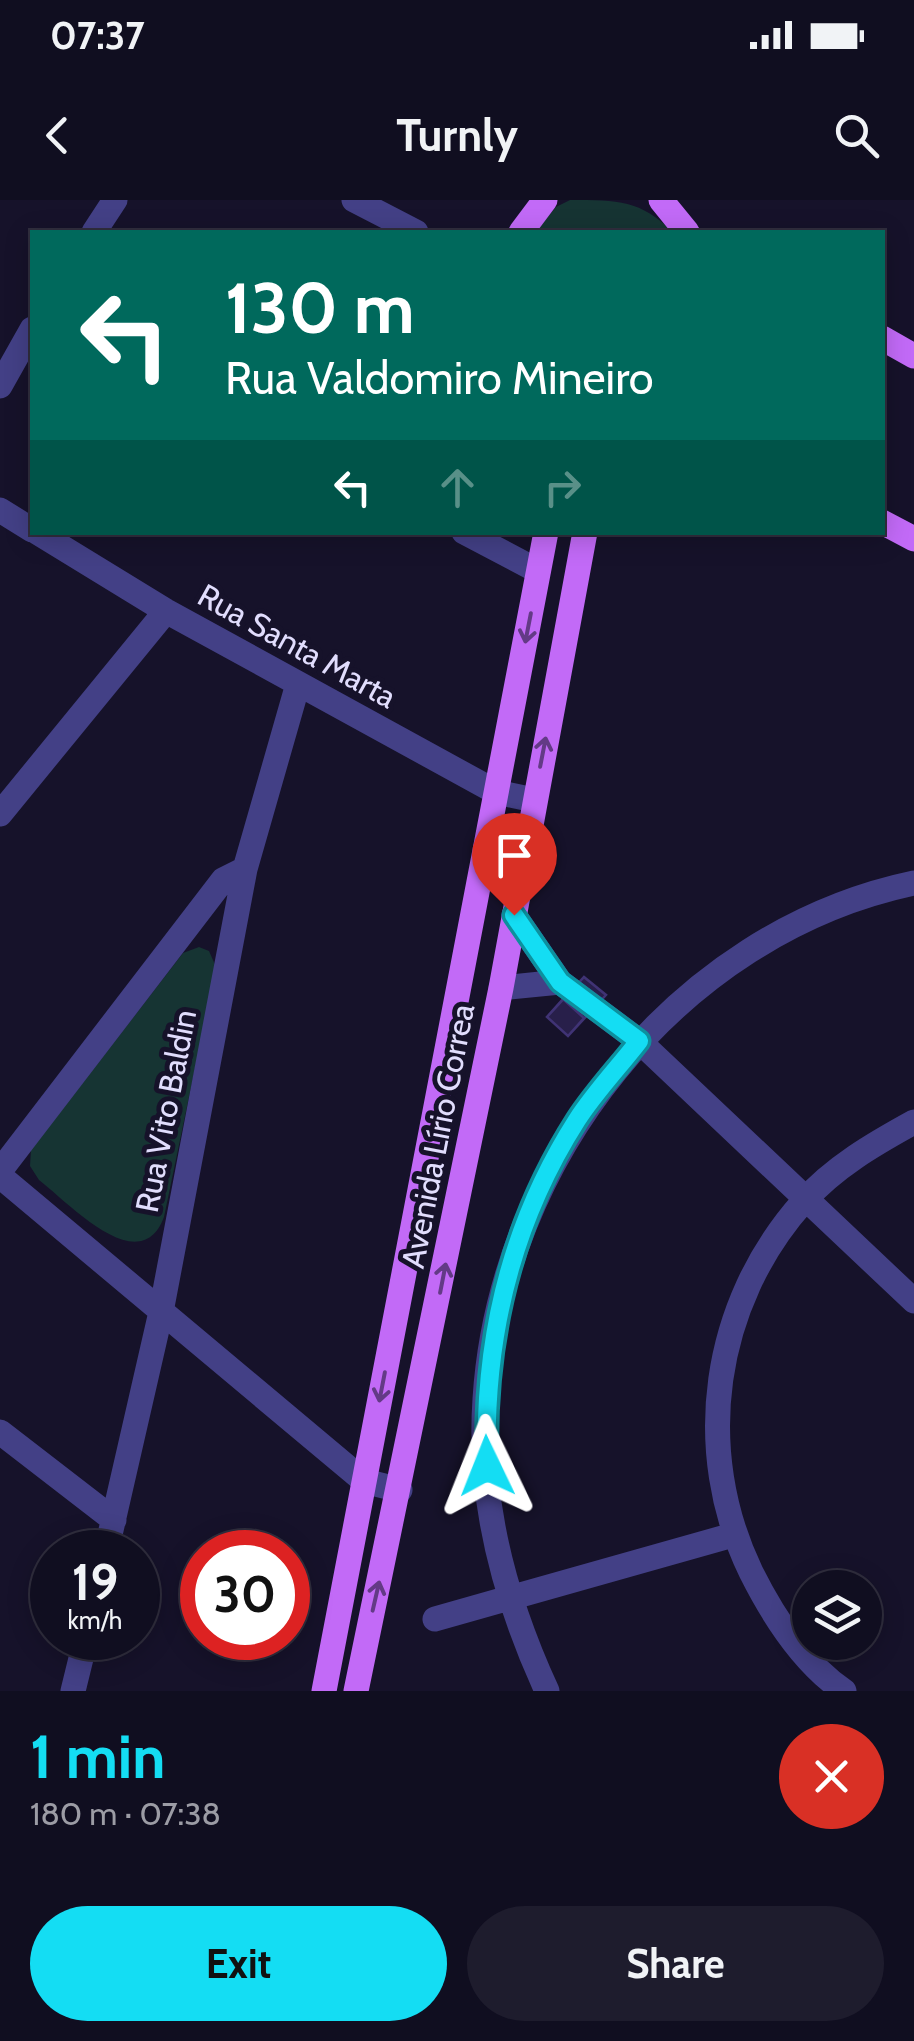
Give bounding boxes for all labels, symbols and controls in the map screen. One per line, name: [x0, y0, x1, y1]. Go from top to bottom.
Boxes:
text: 07:37: [50, 12, 145, 59]
icon: back: [30, 108, 85, 163]
text: Turnly: [396, 108, 518, 162]
icon: search: [829, 108, 884, 163]
text: 130 m: [225, 265, 415, 351]
icon: left: [60, 270, 190, 400]
text: Rua Valdomiro Mineiro: [225, 351, 654, 405]
icon: left: [325, 460, 380, 515]
icon: ahead: [430, 460, 485, 515]
icon: right: [535, 460, 590, 515]
street label: Rua Santa Marta: [191, 575, 404, 716]
one-way arrow: [517, 611, 536, 643]
one-way arrow: [534, 736, 553, 769]
pin: [472, 813, 557, 916]
icon: arrive: [487, 828, 542, 883]
street label: Avenida Lírio Correa: [393, 1000, 482, 1271]
street label: Rua Vito Baldin: [127, 1006, 204, 1216]
one-way arrow: [434, 1262, 453, 1294]
one-way arrow: [372, 1370, 391, 1402]
position arrow: [435, 1414, 539, 1518]
speed limit sign: 30: [180, 1530, 310, 1660]
text: 19: [72, 1552, 118, 1613]
map controls: [792, 1570, 882, 1660]
button: layers: [792, 1570, 882, 1660]
one-way arrow: [368, 1581, 386, 1613]
text: km/h: [68, 1605, 122, 1635]
text: 1 min: [30, 1720, 165, 1793]
button: close: [779, 1724, 884, 1829]
text: 180 m · 07:38: [30, 1794, 221, 1833]
button: Exit: [30, 1906, 447, 2021]
button: Share: [467, 1906, 884, 2021]

